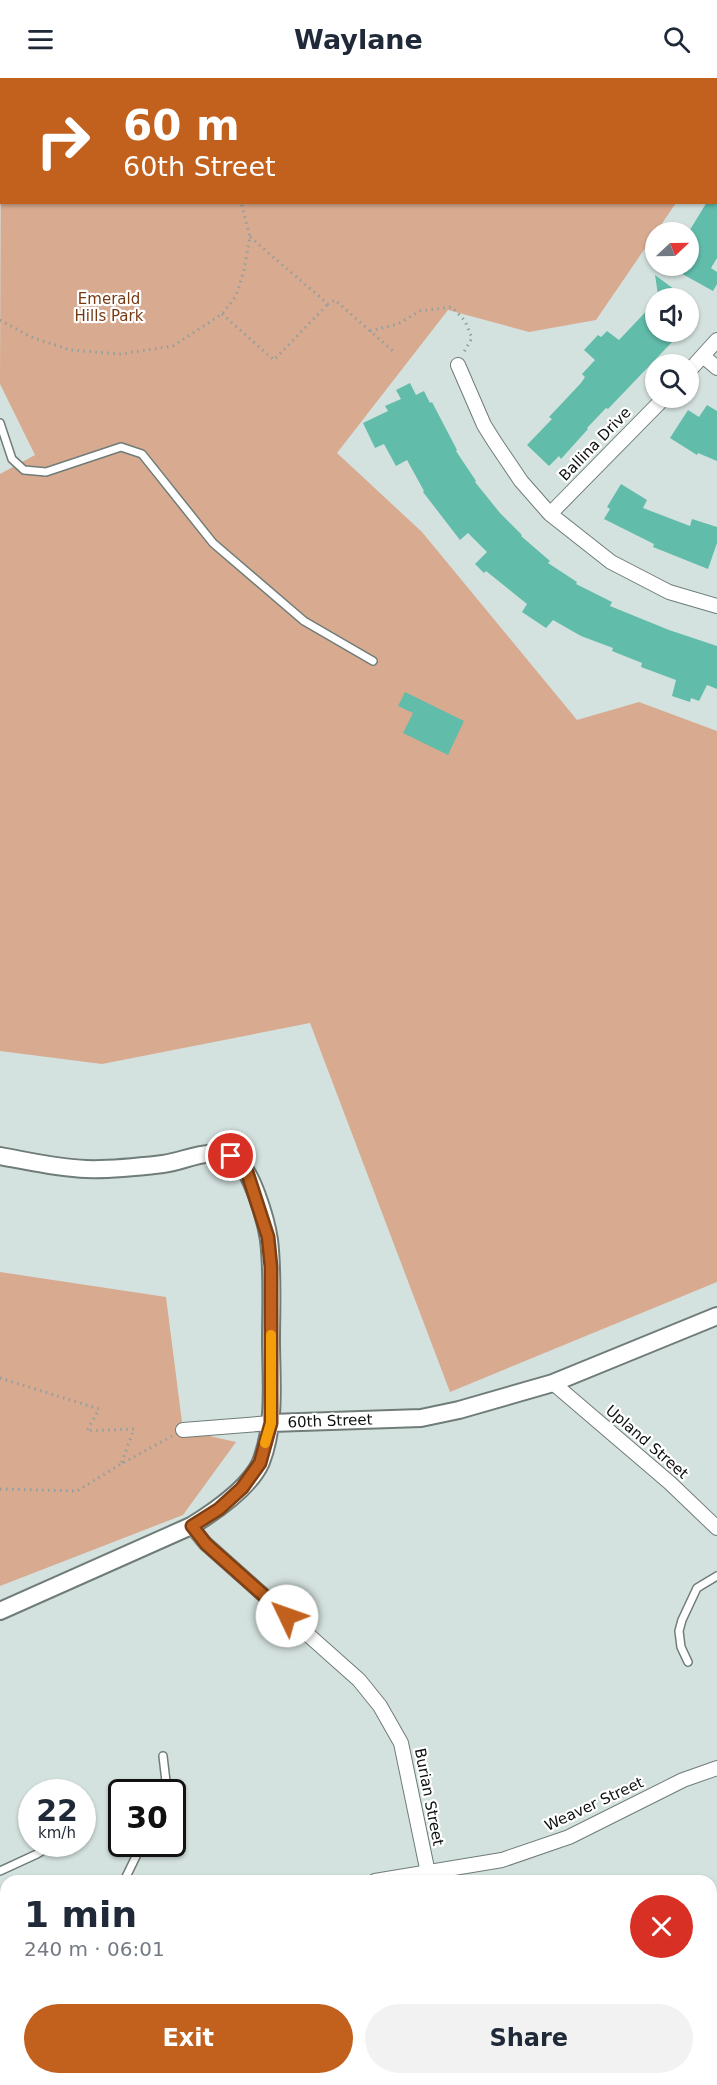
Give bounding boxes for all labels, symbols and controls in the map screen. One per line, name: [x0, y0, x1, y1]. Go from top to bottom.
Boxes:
icon: menu: [24, 23, 57, 56]
icon: search: [660, 23, 693, 56]
text: Waylane: [294, 24, 423, 55]
text: 60 m: [123, 101, 240, 150]
icon: right: [24, 102, 102, 180]
text: 60th Street: [123, 151, 276, 182]
north arrow: [645, 222, 699, 276]
map controls: [645, 222, 699, 408]
button: sound: [645, 288, 699, 342]
park label: Emerald Hills Park: [75, 290, 144, 325]
button: search: [645, 354, 699, 408]
street label: Ballina Drive: [555, 403, 635, 485]
pin: [205, 1130, 256, 1181]
icon: arrive: [214, 1139, 247, 1172]
street label: Upland Street: [602, 1401, 692, 1483]
street label: 60th Street: [287, 1411, 373, 1431]
position arrow: [255, 1584, 319, 1648]
street label: Burian Street: [411, 1747, 447, 1848]
street label: Weaver Street: [542, 1773, 646, 1835]
speed limit sign: 30: [108, 1779, 186, 1857]
text: 22: [36, 1793, 78, 1828]
text: km/h: [38, 1824, 76, 1842]
text: 1 min: [24, 1894, 137, 1935]
button: close: [630, 1895, 693, 1958]
text: 240 m · 06:01: [24, 1937, 165, 1961]
button: Exit: [24, 2004, 353, 2073]
button: Share: [365, 2004, 693, 2073]

